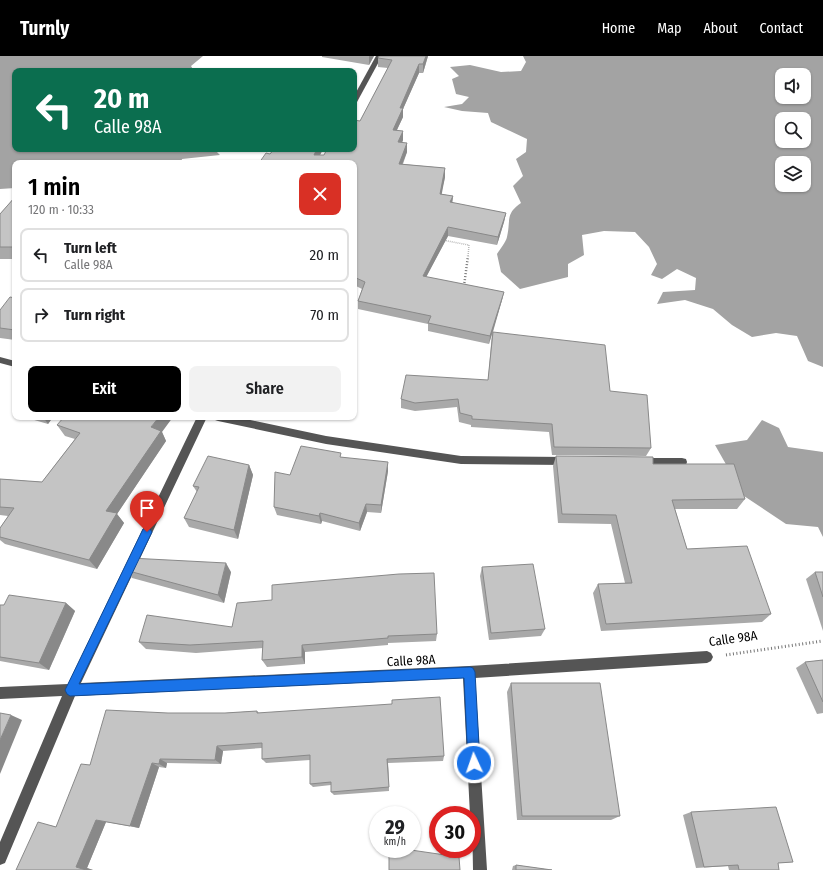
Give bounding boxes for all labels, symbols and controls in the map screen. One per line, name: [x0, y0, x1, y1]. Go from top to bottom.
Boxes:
text: Turnly: [20, 17, 69, 40]
text: Home: [602, 20, 635, 37]
text: Map: [657, 20, 681, 37]
text: About: [703, 20, 738, 37]
text: Contact: [760, 20, 803, 37]
map controls: [775, 68, 811, 192]
button: sound: [775, 68, 811, 104]
text: 20 m: [94, 82, 149, 115]
icon: left: [28, 84, 80, 136]
button: search: [775, 112, 811, 148]
text: Calle 98A: [94, 116, 161, 138]
button: layers: [775, 156, 811, 192]
text: 1 min: [28, 173, 80, 201]
button: close: [299, 173, 341, 215]
text: 120 m · 10:33: [28, 202, 94, 217]
text: Turn left: [64, 239, 117, 257]
icon: left: [30, 244, 52, 266]
text: 20 m: [310, 246, 339, 264]
text: Calle 98A: [64, 257, 113, 272]
icon: right: [30, 304, 52, 326]
text: Turn right: [64, 306, 125, 324]
text: 70 m: [310, 306, 339, 324]
button: Exit: [28, 366, 181, 412]
button: Share: [189, 366, 341, 412]
pin: [130, 491, 164, 532]
icon: arrive: [136, 497, 158, 519]
street label: Calle 98A: [708, 628, 758, 649]
street label: Calle 98A: [386, 652, 436, 669]
position arrow: [453, 742, 495, 784]
speed limit sign: 30: [429, 806, 481, 858]
text: 29: [385, 815, 405, 839]
text: km/h: [384, 836, 406, 848]

